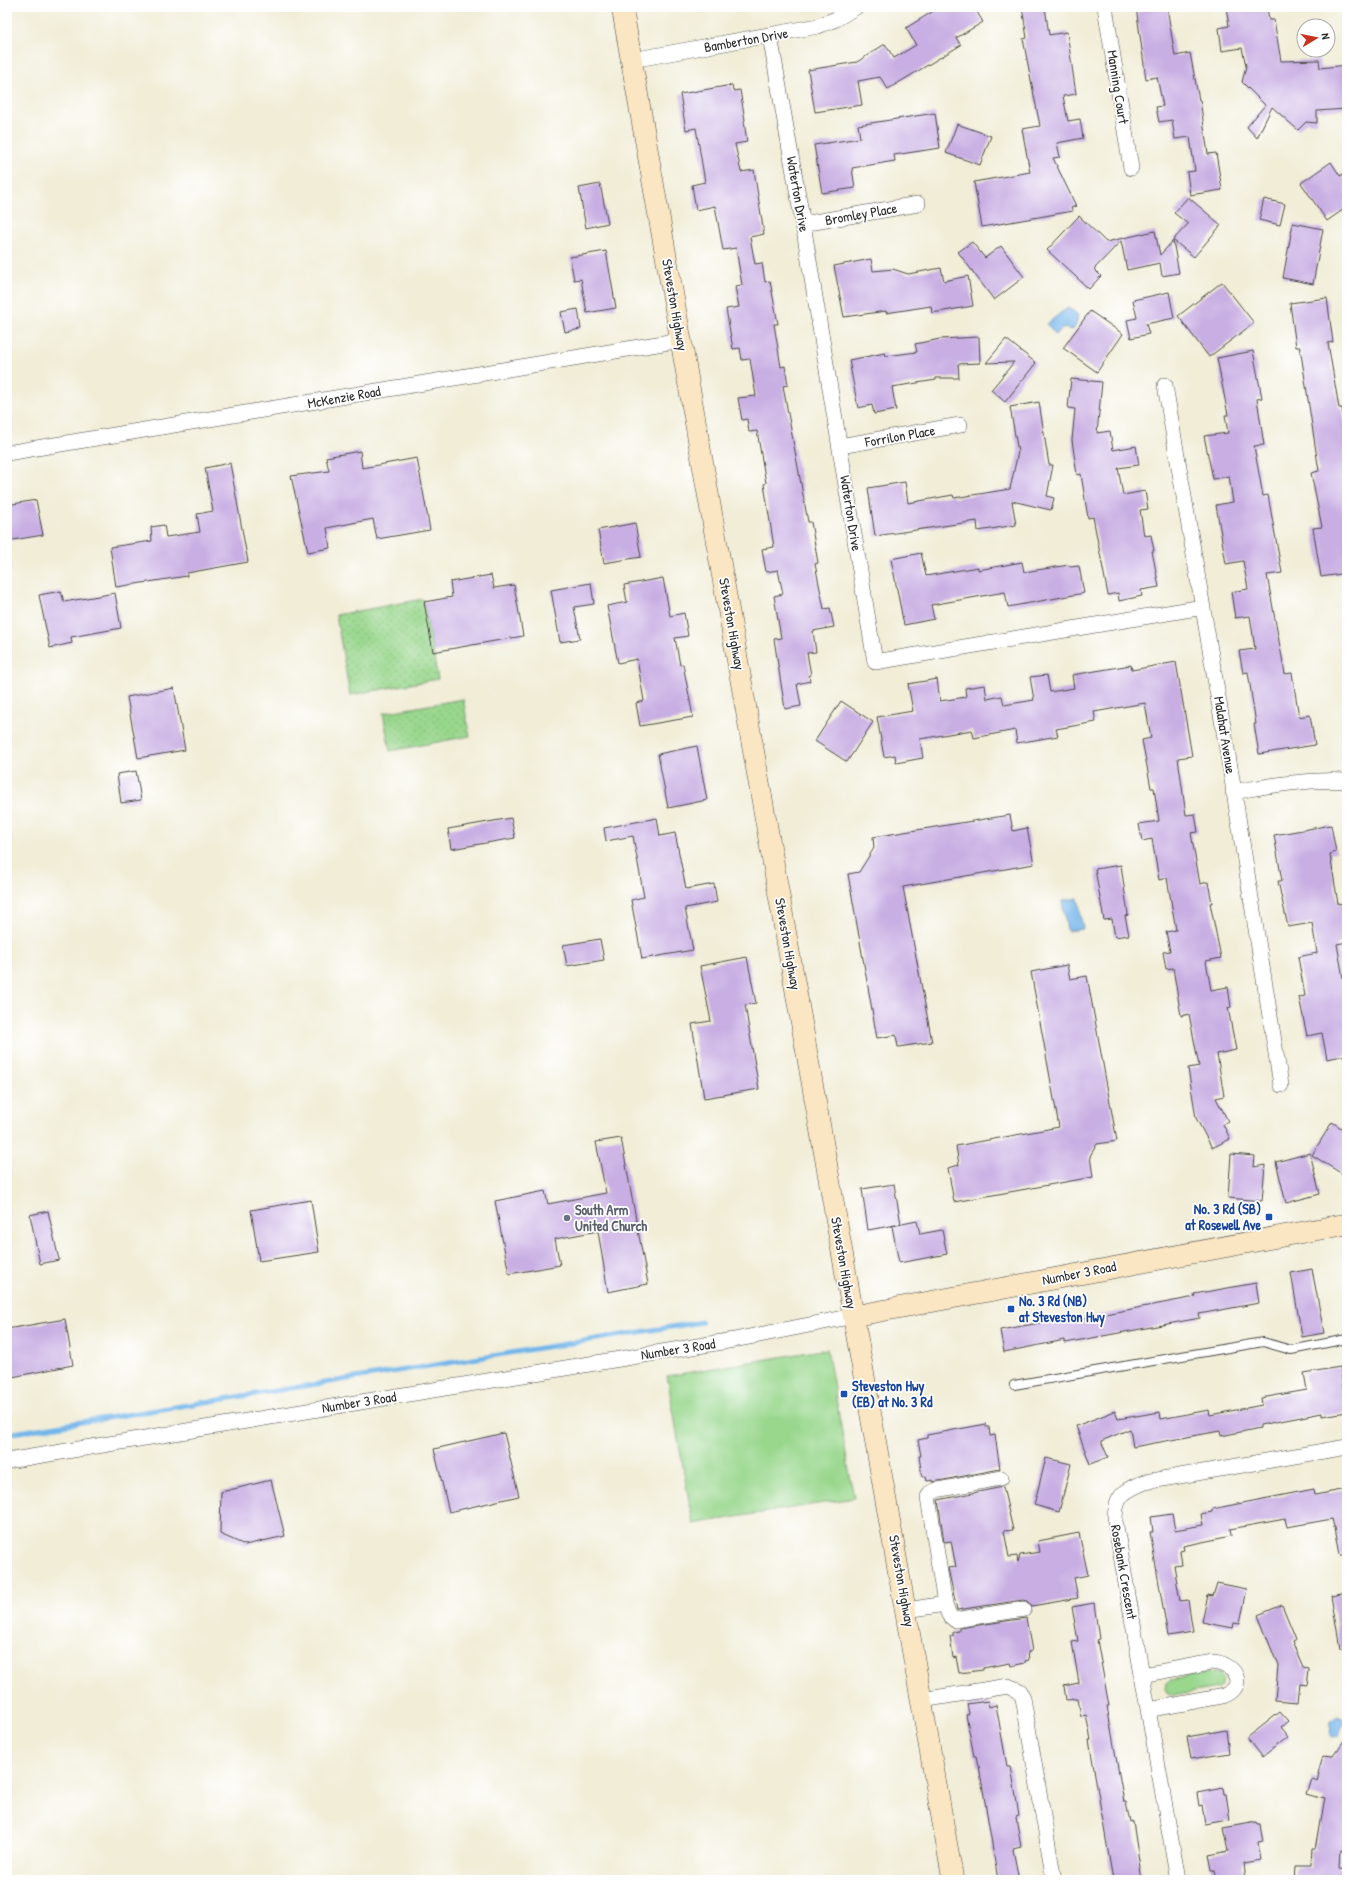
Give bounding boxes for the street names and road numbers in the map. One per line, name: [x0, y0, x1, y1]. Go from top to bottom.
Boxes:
street label: Bamberton Drive: [702, 23, 790, 56]
street label: Manning Court: [1102, 49, 1134, 126]
street label: Waterton Drive: [783, 155, 815, 234]
street label: Bromley Place: [823, 198, 899, 230]
street label: Steveston Highway: [657, 257, 693, 353]
street label: McKenzie Road: [306, 381, 382, 412]
street label: Forrilon Place: [862, 420, 937, 451]
street label: Waterton Drive: [836, 474, 867, 552]
street label: Steveston Highway: [714, 576, 750, 672]
street label: Malahat Avenue: [1210, 695, 1241, 775]
street label: Steveston Highway: [770, 896, 806, 992]
street label: Steveston Highway: [826, 1215, 862, 1311]
street label: Number 3 Road: [1040, 1256, 1118, 1289]
street label: Number 3 Road: [639, 1333, 717, 1364]
street label: Number 3 Road: [320, 1386, 398, 1417]
street label: Rosebank Crescent: [1107, 1523, 1142, 1621]
street label: Steveston Highway: [884, 1533, 920, 1629]

